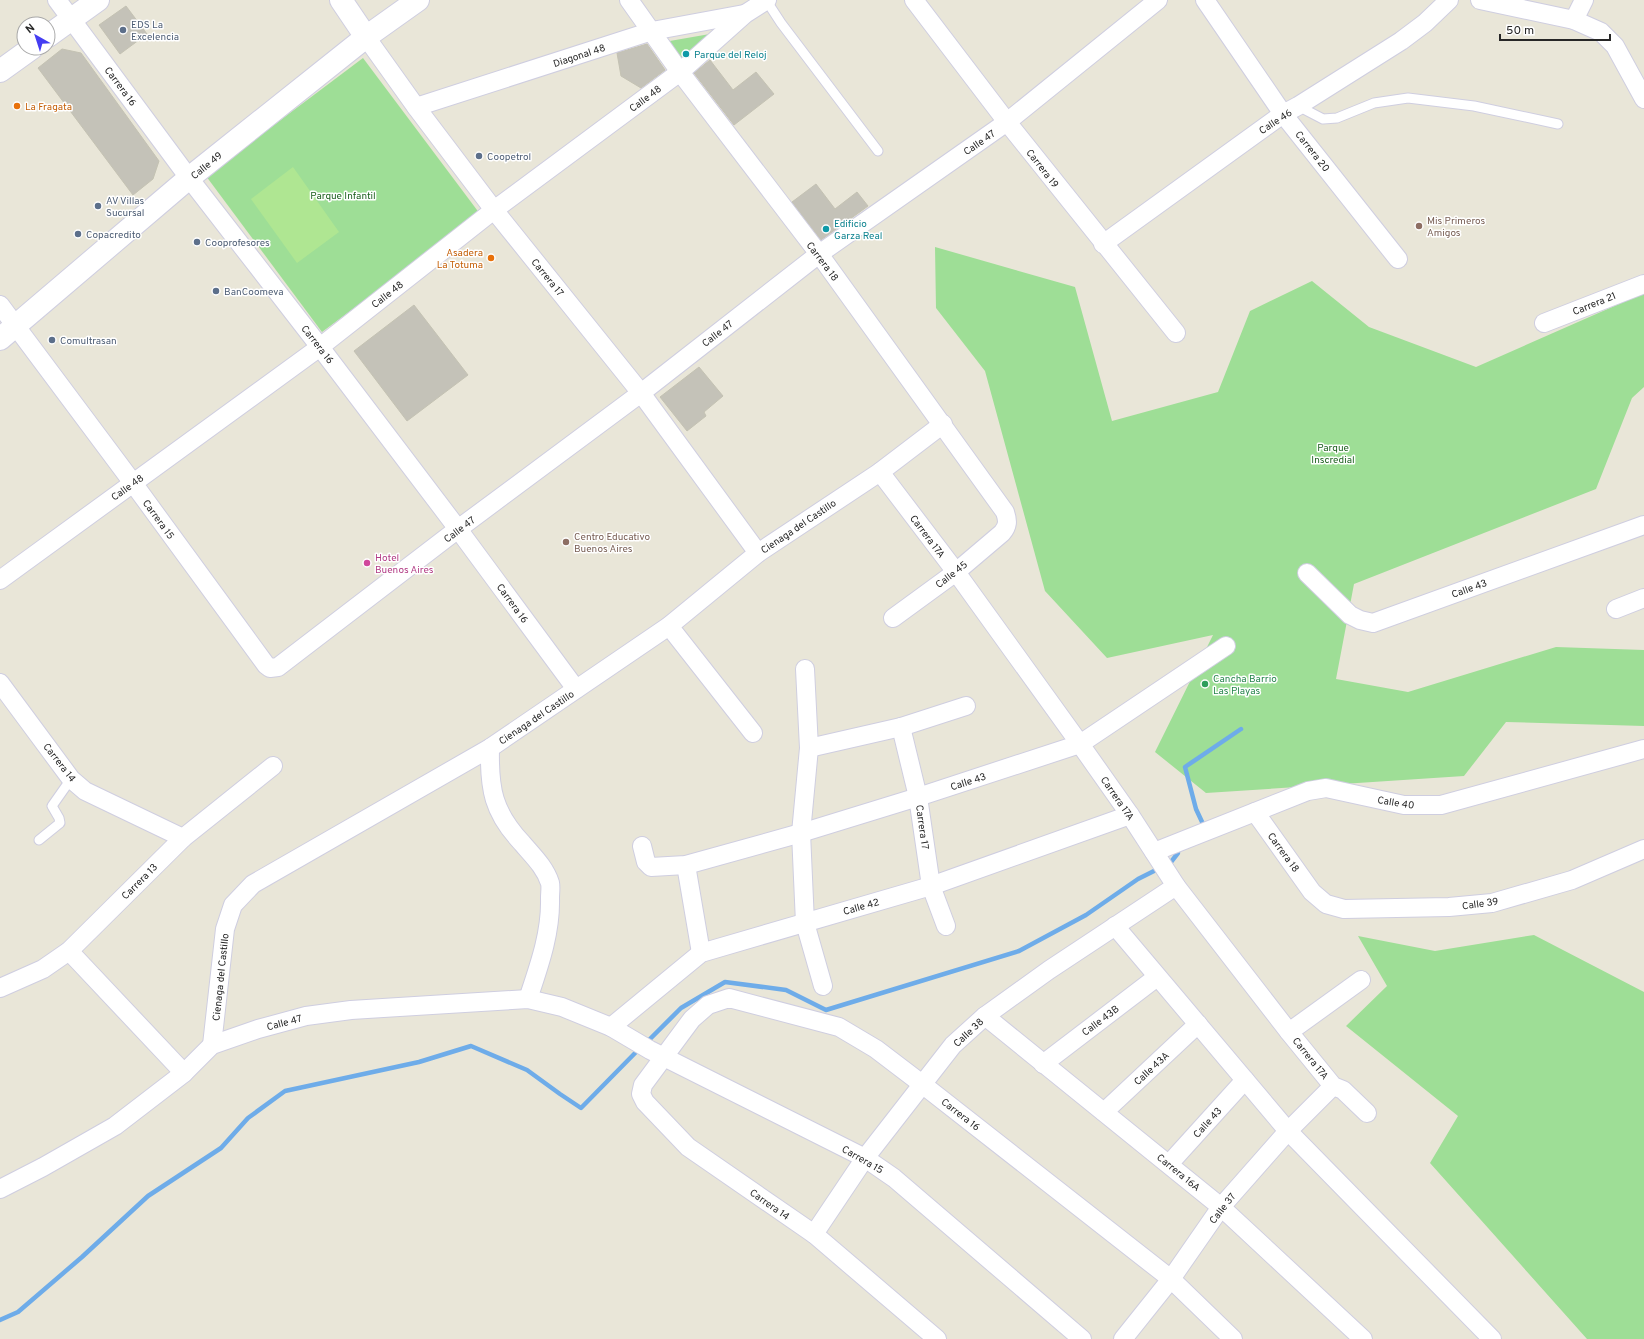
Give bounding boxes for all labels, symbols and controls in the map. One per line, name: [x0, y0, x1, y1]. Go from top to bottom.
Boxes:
north arrow: [16, 16, 56, 56]
scale bar: [1500, 16, 1610, 42]
place label: EDS La Excelencia: [131, 19, 179, 44]
text: N: [23, 21, 38, 37]
text: 50 m: [1506, 23, 1534, 39]
marker: EDS La Excelencia: [118, 25, 128, 35]
street label: Diagonal 48: [552, 42, 607, 71]
marker: Parque del Reloj: [681, 49, 691, 59]
place label: Parque del Reloj: [694, 49, 767, 62]
street label: Carrera 16: [101, 65, 139, 109]
street label: Calle 48: [627, 83, 665, 116]
marker: La Fragata: [12, 101, 22, 111]
place label: La Fragata: [25, 101, 72, 114]
street label: Calle 46: [1257, 107, 1295, 138]
street label: Calle 47: [961, 128, 998, 159]
street label: Carrera 20: [1292, 129, 1332, 175]
street label: Carrera 19: [1023, 147, 1061, 191]
street label: Calle 49: [189, 150, 225, 183]
marker: Coopetrol: [474, 151, 484, 161]
place label: Coopetrol: [487, 151, 531, 164]
park label: Parque Infantil: [310, 190, 376, 203]
place label: AV Villas Sucursal: [106, 195, 145, 220]
marker: AV Villas Sucursal: [93, 201, 103, 211]
place label: Mis Primeros Amigos: [1427, 215, 1486, 240]
place label: Edificio Garza Real: [834, 218, 882, 243]
marker: Mis Primeros Amigos: [1414, 221, 1424, 231]
marker: Edificio Garza Real: [821, 224, 831, 234]
marker: Copacredito: [73, 229, 83, 239]
place label: Copacredito: [86, 229, 141, 242]
marker: Cooprofesores: [192, 237, 202, 247]
place label: Cooprofesores: [205, 237, 270, 250]
street label: Carrera 18: [803, 240, 841, 284]
place label: Asadera La Totuma: [437, 247, 483, 272]
marker: Asadera La Totuma: [486, 253, 496, 263]
street label: Carrera 17: [528, 256, 566, 300]
street label: Calle 48: [369, 279, 407, 312]
marker: BanCoomeva: [211, 286, 221, 296]
place label: BanCoomeva: [224, 286, 283, 299]
street label: Carrera 21: [1571, 290, 1618, 319]
street label: Calle 47: [700, 318, 736, 350]
street label: Carrera 16: [298, 323, 336, 367]
marker: Comultrasan: [47, 335, 57, 345]
place label: Comultrasan: [60, 335, 117, 348]
park label: Parque Inscredial: [1311, 442, 1355, 467]
street label: Calle 48: [109, 472, 147, 504]
street label: Carrera 15: [139, 497, 177, 542]
street label: Cienaga del Castillo: [759, 497, 839, 557]
street label: Carrera 17A: [906, 513, 947, 561]
street label: Calle 47: [442, 514, 478, 546]
place label: Centro Educativo Buenos Aires: [574, 531, 650, 556]
marker: Centro Educativo Buenos Aires: [561, 537, 571, 547]
place label: Hotel Buenos Aires: [375, 552, 434, 577]
marker: Hotel Buenos Aires: [362, 558, 372, 568]
street label: Calle 45: [933, 559, 971, 592]
street label: Calle 43: [1450, 577, 1489, 602]
street label: Carrera 16: [493, 582, 531, 626]
place label: Cancha Barrio Las Playas: [1213, 673, 1277, 698]
marker: Cancha Barrio Las Playas: [1200, 679, 1210, 689]
street label: Cienaga del Castillo: [497, 688, 577, 748]
street label: Carrera 14: [40, 741, 78, 785]
street label: Calle 43: [949, 771, 988, 794]
street label: Carrera 17A: [1097, 774, 1137, 824]
street label: Calle 40: [1376, 794, 1415, 813]
street label: Carrera 17: [912, 804, 931, 850]
street label: Carrera 18: [1264, 830, 1302, 875]
street label: Carrera 13: [119, 861, 161, 903]
street label: Calle 42: [842, 896, 881, 919]
street label: Calle 39: [1461, 896, 1499, 913]
street label: Cienaga del Castillo: [210, 932, 233, 1022]
street label: Calle 43B: [1080, 1003, 1122, 1039]
street label: Calle 47: [265, 1013, 303, 1034]
street label: Calle 38: [951, 1016, 987, 1050]
street label: Carrera 17A: [1289, 1035, 1331, 1083]
street label: Calle 43A: [1132, 1049, 1173, 1089]
street label: Carrera 16: [938, 1096, 982, 1134]
street label: Calle 43: [1191, 1105, 1225, 1141]
street label: Carrera 15: [839, 1143, 885, 1177]
street label: Carrera 16A: [1154, 1152, 1203, 1195]
street label: Carrera 14: [747, 1187, 792, 1224]
street label: Calle 37: [1207, 1191, 1239, 1227]

